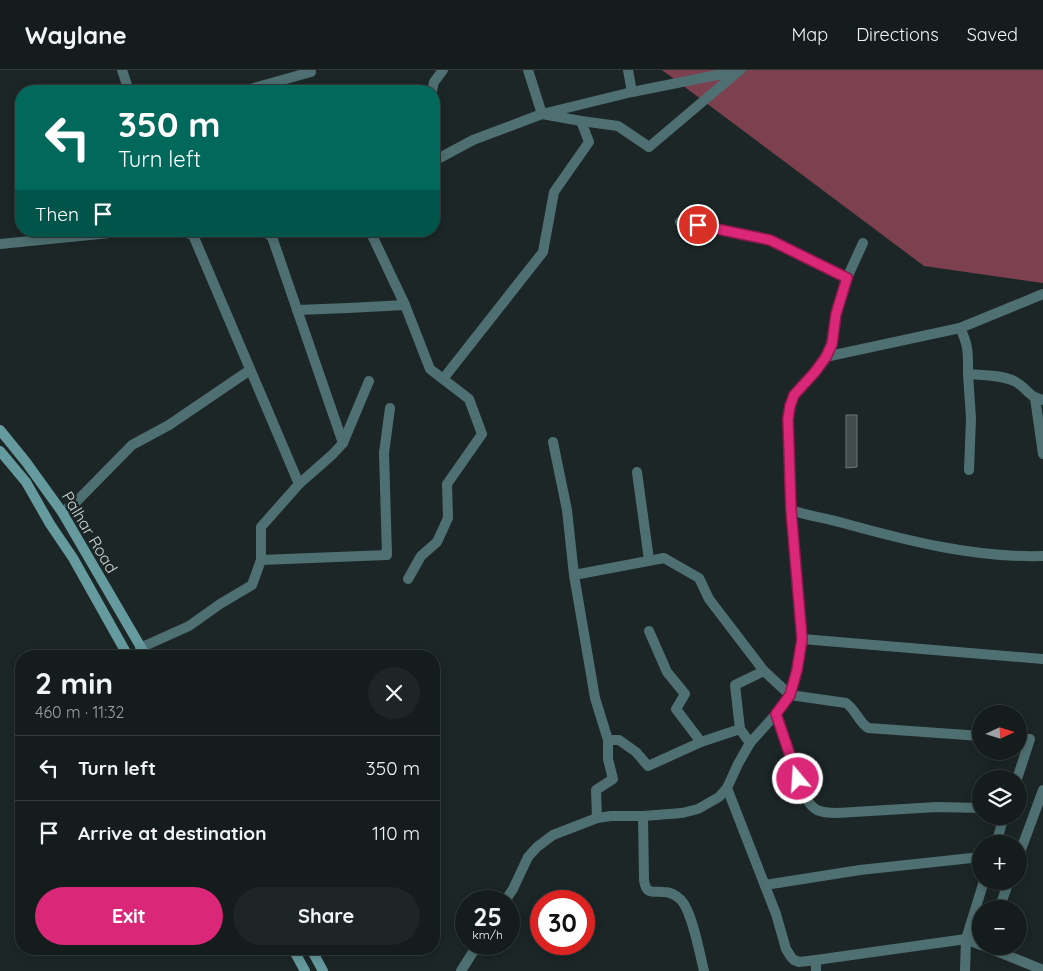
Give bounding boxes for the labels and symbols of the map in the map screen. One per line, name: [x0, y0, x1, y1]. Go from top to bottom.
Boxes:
pin: [677, 204, 719, 246]
street label: Palhar Road: [58, 487, 122, 577]
north arrow: [972, 705, 1028, 760]
position arrow: [771, 752, 823, 804]
speed limit sign: 30: [530, 890, 595, 955]

